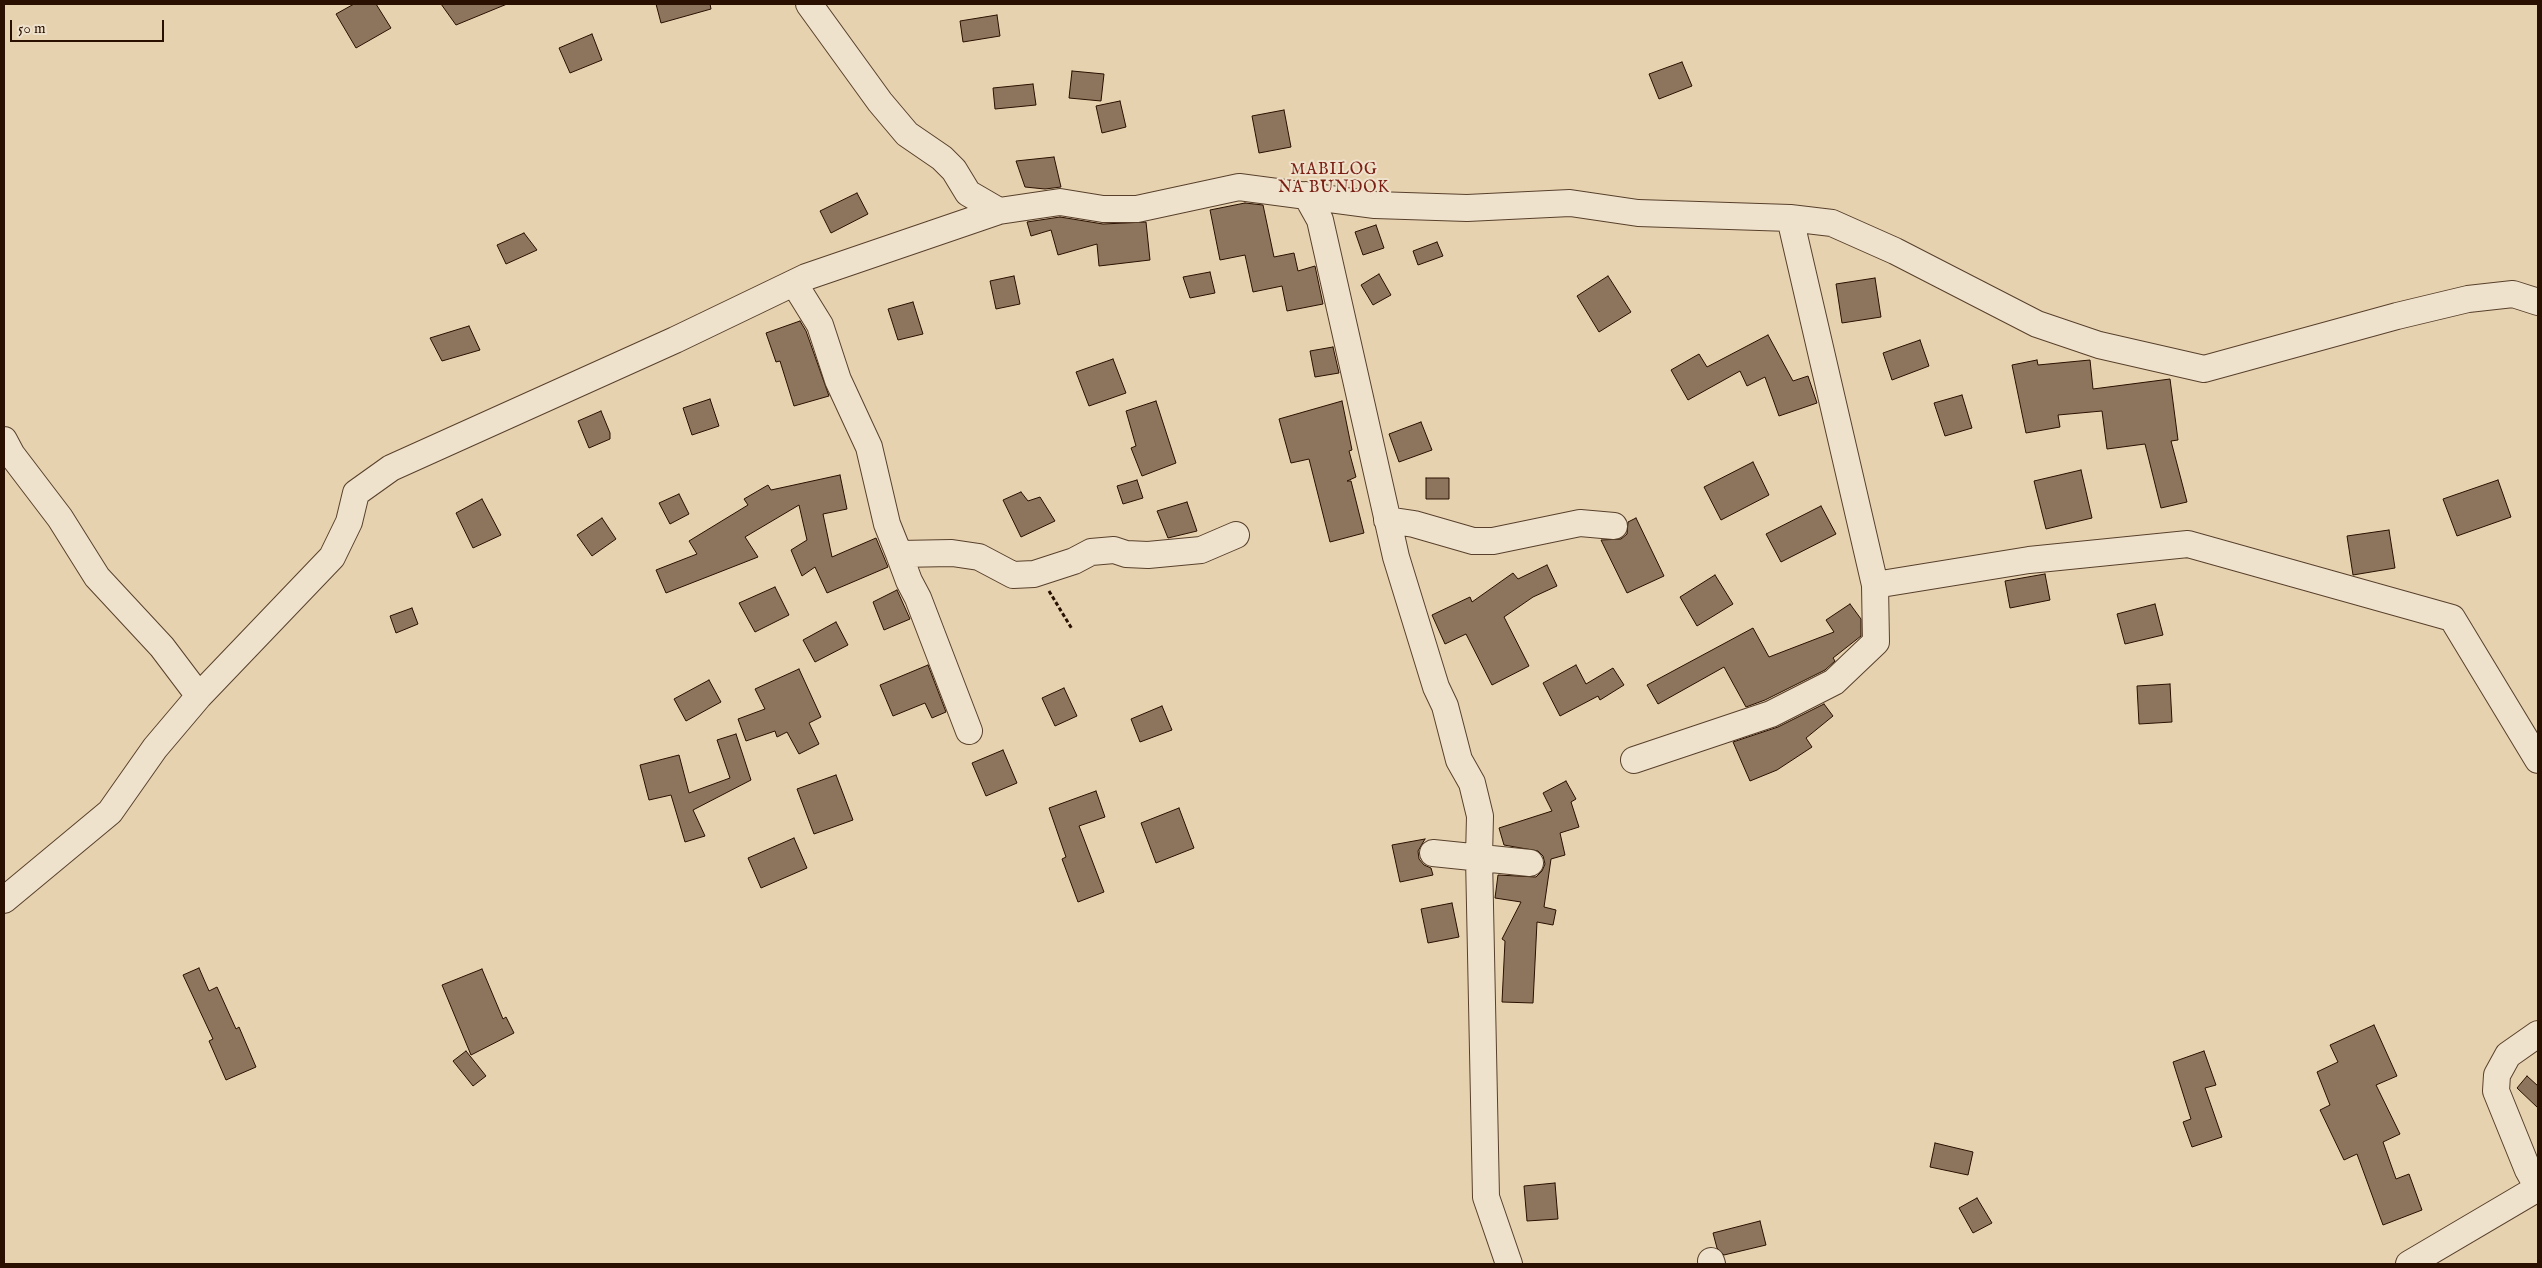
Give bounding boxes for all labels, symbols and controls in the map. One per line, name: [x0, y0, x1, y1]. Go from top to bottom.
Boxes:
scale bar: [12, 10, 166, 42]
text: 50 m: [18, 19, 46, 38]
district label: MABILOG NA BUNDOK: [1277, 161, 1391, 199]

